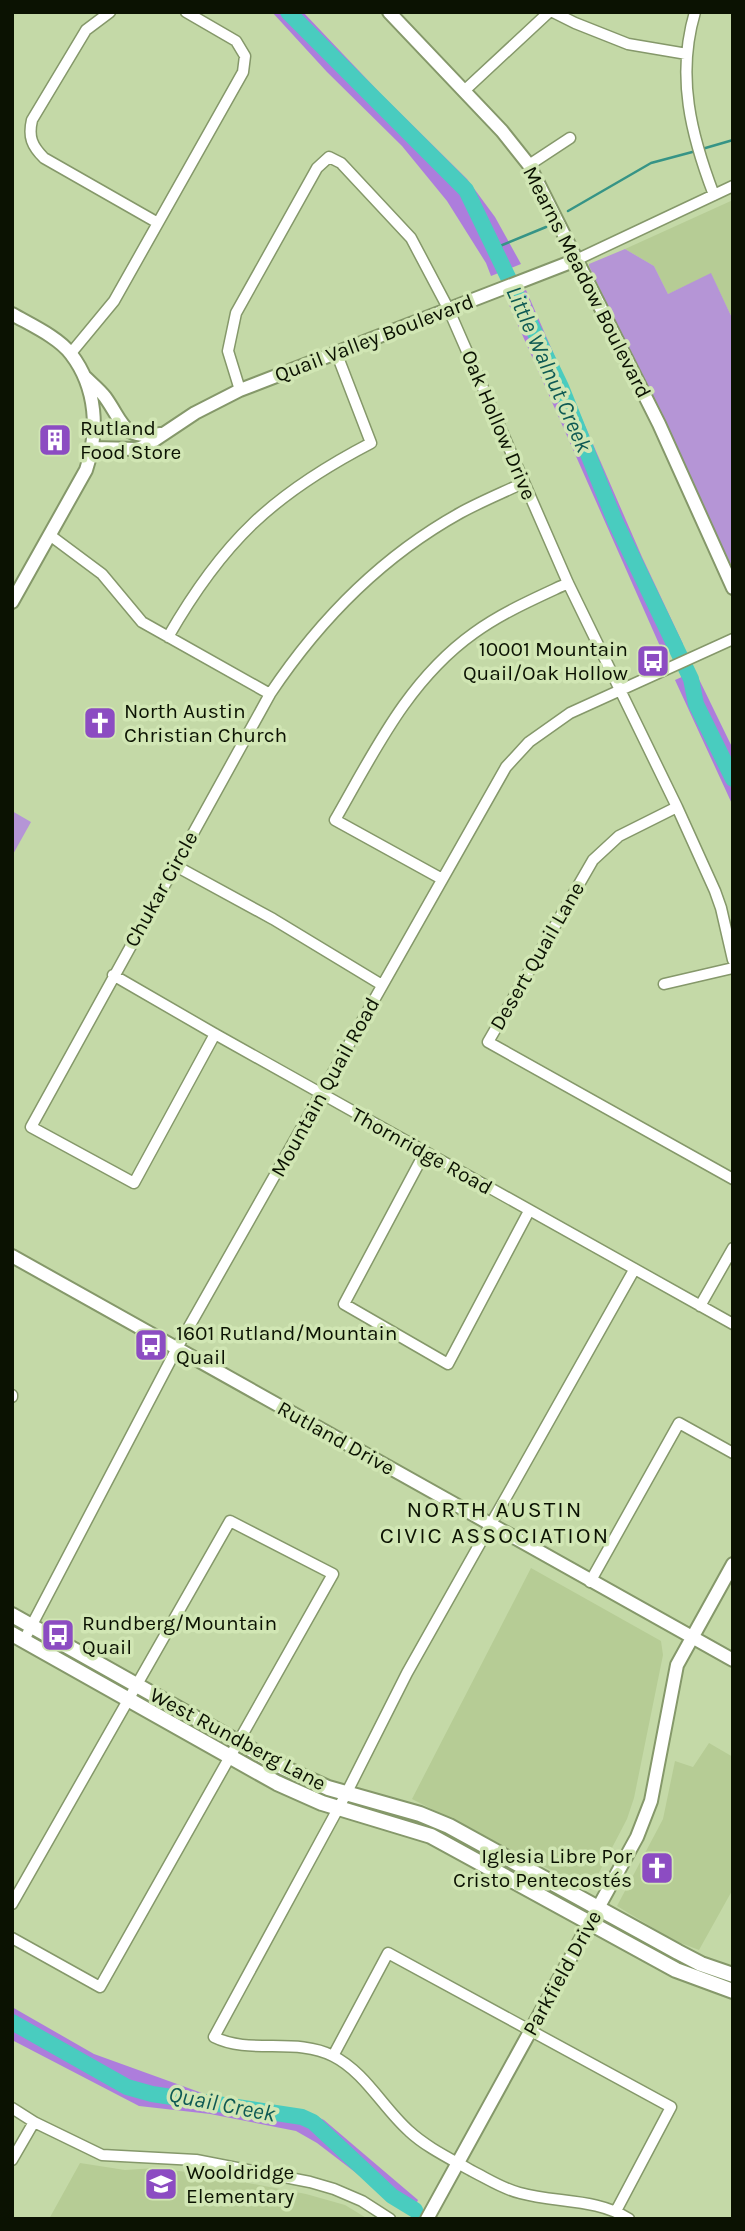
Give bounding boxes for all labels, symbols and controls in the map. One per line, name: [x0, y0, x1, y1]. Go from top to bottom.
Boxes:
street label: Mearns Meadow Boulevard: [518, 162, 656, 402]
water label: Little Walnut Creek: [500, 282, 598, 457]
street label: Quail Valley Boulevard: [271, 289, 477, 387]
street label: Oak Hollow Drive: [457, 347, 541, 503]
place label: Rutland Food Store: [80, 416, 181, 464]
building icon: Rutland Food Store: [36, 421, 74, 459]
place label: 10001 Mountain Quail/Oak Hollow: [463, 637, 628, 685]
bus stop icon: 10001 Mountain Quail/Oak Hollow: [634, 642, 672, 680]
place label: North Austin Christian Church: [124, 699, 287, 747]
church icon: North Austin Christian Church: [81, 704, 119, 742]
street label: Chukar Circle: [119, 827, 203, 951]
street label: Desert Quail Lane: [485, 878, 589, 1034]
street label: Mountain Quail Road: [266, 993, 384, 1181]
street label: Thornridge Road: [347, 1102, 497, 1200]
place label: 1601 Rutland/Mountain Quail: [176, 1321, 398, 1369]
bus stop icon: 1601 Rutland/Mountain Quail: [132, 1326, 170, 1364]
street label: Rutland Drive: [273, 1396, 399, 1480]
district label: NORTH AUSTIN CIVIC ASSOCIATION: [380, 1496, 610, 1549]
place label: Rundberg/Mountain Quail: [82, 1611, 277, 1659]
bus stop icon: Rundberg/Mountain Quail: [39, 1616, 77, 1654]
street label: West Rundberg Lane: [146, 1682, 330, 1796]
place label: Iglesia Libre Por Cristo Pentecostés: [453, 1844, 632, 1892]
church icon: Iglesia Libre Por Cristo Pentecostés: [638, 1849, 676, 1887]
street label: Parkfield Drive: [518, 1906, 606, 2040]
water label: Quail Creek: [166, 2080, 278, 2128]
place label: Wooldridge Elementary: [186, 2160, 295, 2208]
school or university icon: Wooldridge Elementary: [142, 2165, 180, 2203]

